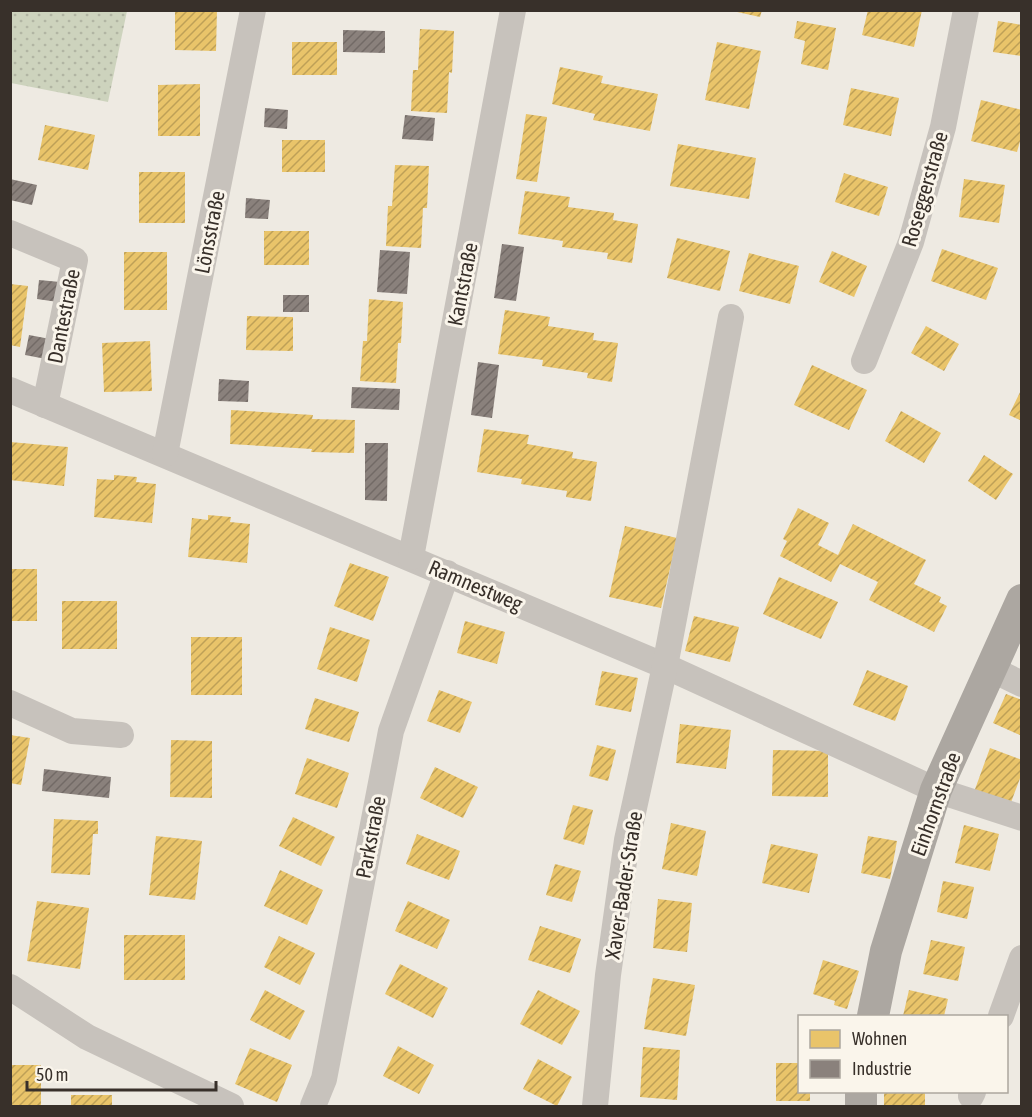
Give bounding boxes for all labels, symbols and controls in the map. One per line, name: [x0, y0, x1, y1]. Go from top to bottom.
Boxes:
street label: Roseggerstraße: [896, 129, 952, 249]
street label: Lönsstraße: [189, 188, 229, 276]
street label: Kantstraße: [442, 240, 482, 328]
street label: Dantestraße: [42, 267, 84, 365]
street label: Ramnestweg: [426, 555, 526, 615]
street label: Einhornstraße: [905, 749, 965, 859]
street label: Parkstraße: [350, 794, 390, 880]
street label: Xaver-Bader-Straße: [599, 809, 647, 961]
legend: [798, 1015, 1008, 1093]
text: Wohnen: [852, 1028, 907, 1049]
scale bar: [27, 1054, 216, 1092]
text: Industrie: [852, 1058, 912, 1079]
text: 50 m: [36, 1064, 68, 1085]

